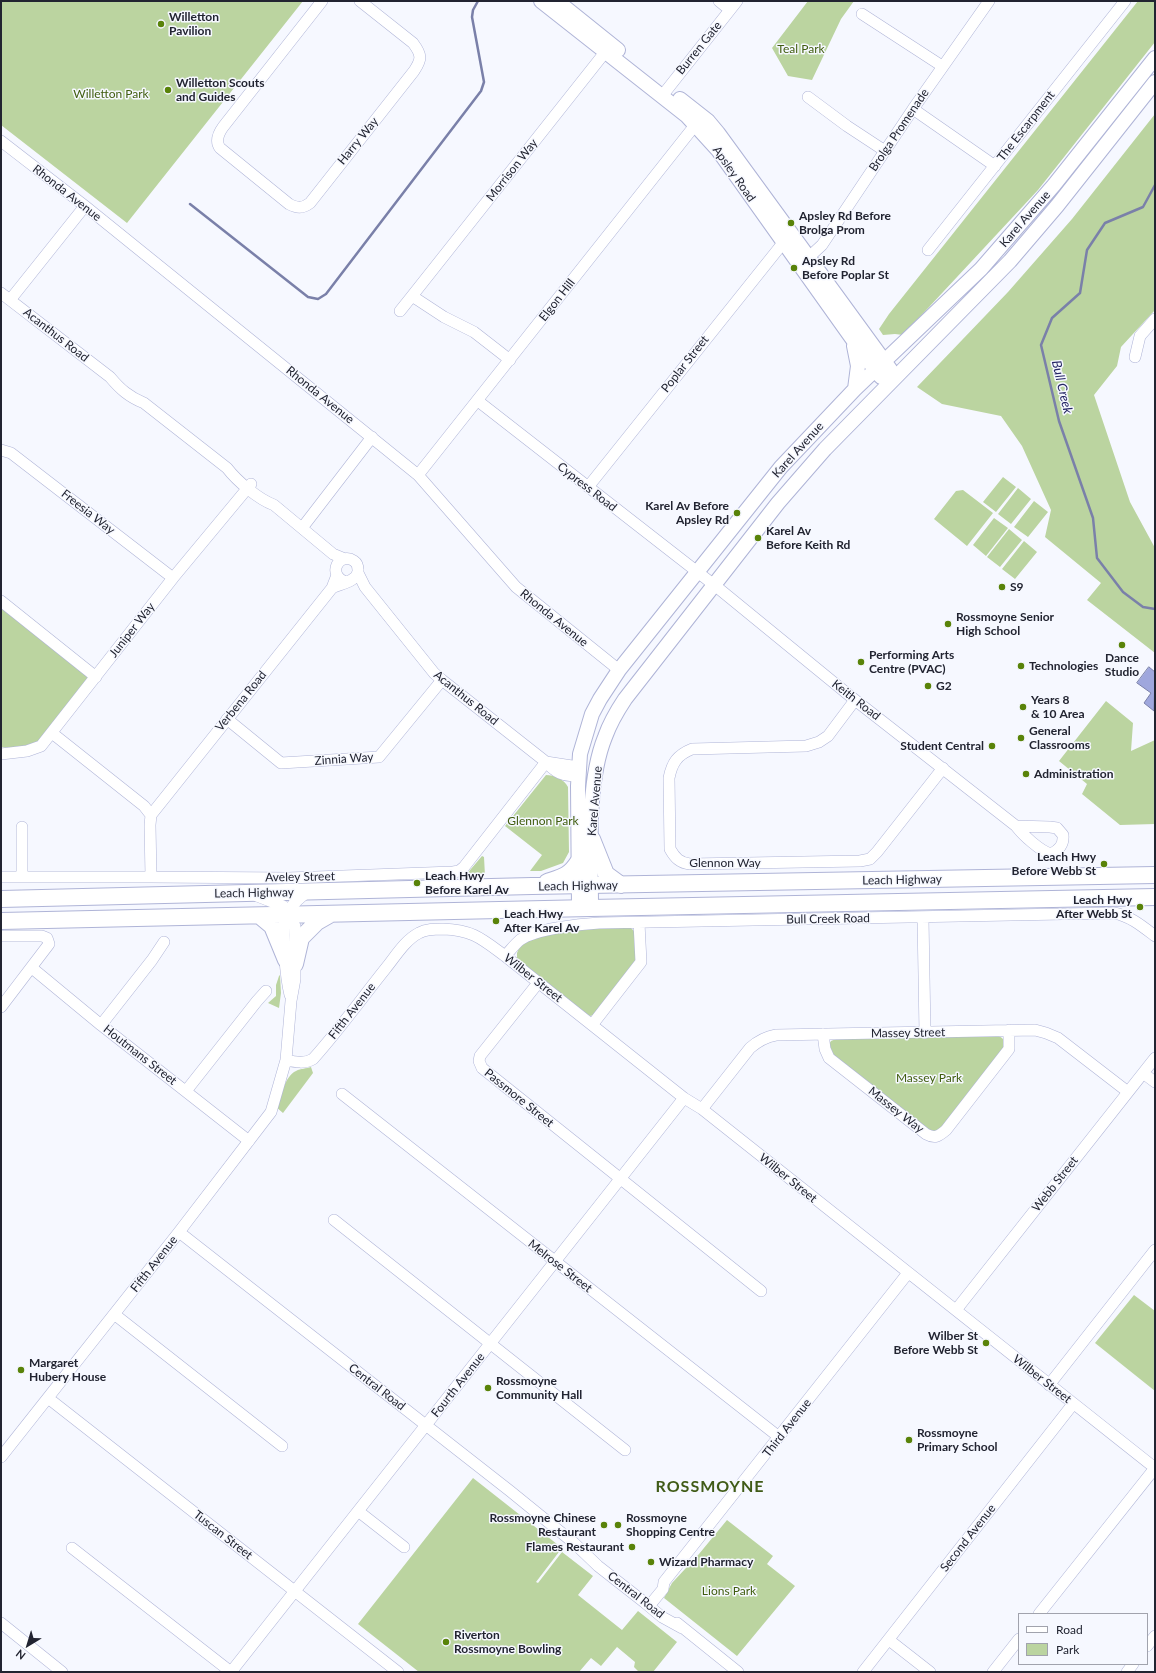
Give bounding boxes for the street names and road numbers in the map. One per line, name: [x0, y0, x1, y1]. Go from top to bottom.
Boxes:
street label: Burren Gate: [673, 19, 725, 77]
street label: Brolga Promenade: [866, 86, 932, 174]
street label: The Escarpment: [994, 88, 1058, 164]
street label: Harry Way: [335, 114, 381, 168]
street label: Morrison Way: [483, 136, 541, 204]
street label: Apsley Road: [709, 143, 759, 205]
street label: Rhonda Avenue: [30, 162, 104, 224]
street label: Karel Avenue: [997, 188, 1053, 250]
street label: Elgon Hill: [536, 276, 578, 324]
street label: Acanthus Road: [21, 305, 91, 365]
street label: Poplar Street: [658, 333, 712, 395]
street label: Rhonda Avenue: [283, 363, 357, 427]
street label: Karel Avenue: [769, 419, 827, 481]
street label: Cypress Road: [554, 459, 620, 515]
street label: Freesia Way: [58, 487, 118, 537]
street label: Rhonda Avenue: [517, 586, 591, 650]
street label: Juniper Way: [106, 600, 158, 660]
street label: Verbena Road: [212, 668, 270, 734]
street label: Acanthus Road: [431, 668, 501, 728]
street label: Keith Road: [829, 677, 883, 723]
street label: Zinnia Way: [314, 750, 374, 768]
street label: Karel Avenue: [585, 766, 605, 836]
street label: Glennon Way: [689, 856, 761, 870]
street label: Aveley Street: [265, 869, 335, 885]
street label: Leach Highway: [862, 872, 942, 888]
street label: Leach Highway: [538, 878, 618, 894]
street label: Leach Highway: [214, 885, 294, 901]
street label: Bull Creek Road: [786, 911, 870, 927]
street label: Wilber Street: [501, 951, 565, 1005]
street label: Fifth Avenue: [326, 980, 378, 1042]
street label: Houtmans Street: [100, 1022, 180, 1088]
street label: Massey Street: [871, 1025, 945, 1041]
street label: Passmore Street: [481, 1066, 557, 1130]
street label: Massey Way: [865, 1084, 927, 1136]
street label: Wilber Street: [756, 1150, 820, 1206]
street label: Webb Street: [1029, 1153, 1081, 1215]
street label: Fifth Avenue: [128, 1233, 180, 1295]
street label: Melrose Street: [525, 1237, 595, 1295]
street label: Fourth Avenue: [428, 1350, 488, 1420]
street label: Wilber Street: [1010, 1352, 1074, 1406]
street label: Central Road: [346, 1360, 408, 1414]
street label: Third Avenue: [760, 1396, 814, 1460]
street label: Second Avenue: [937, 1501, 999, 1575]
street label: Tuscan Street: [191, 1508, 255, 1562]
street label: Central Road: [605, 1568, 667, 1622]

